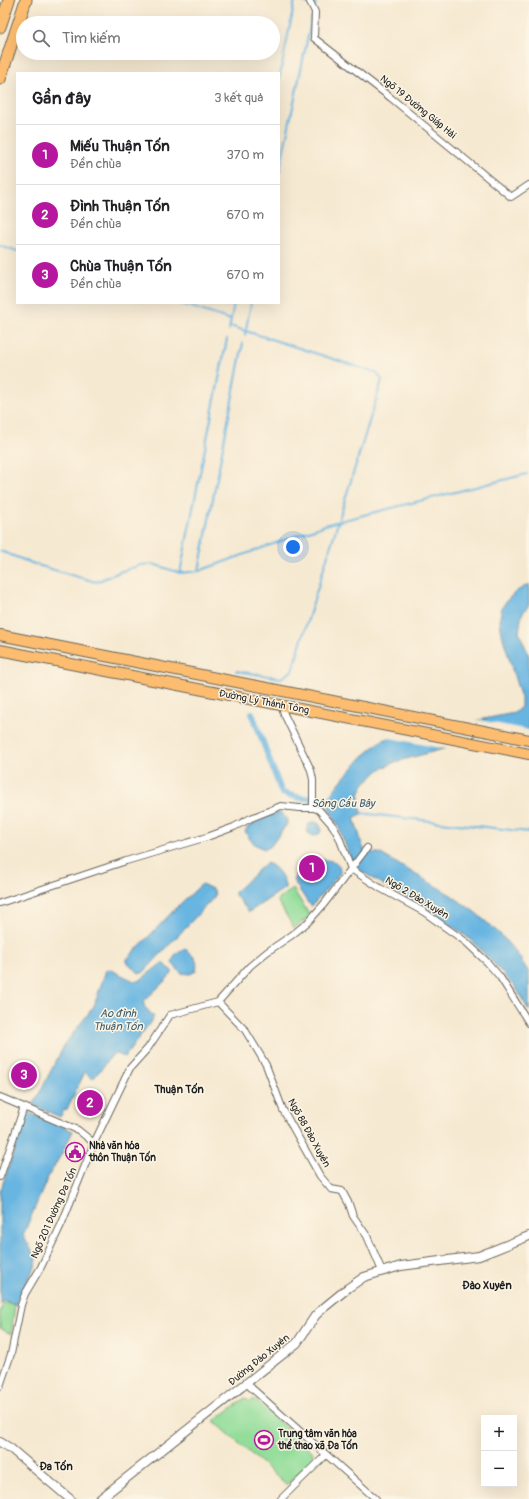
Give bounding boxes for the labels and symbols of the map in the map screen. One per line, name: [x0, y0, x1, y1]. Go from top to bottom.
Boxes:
street label: Ngõ 19 Đường Giáp Hải: [378, 73, 459, 141]
your location: [283, 537, 303, 557]
street label: Đường Lý Thánh Tông: [218, 687, 310, 717]
water label: Sông Cầu Bây: [311, 796, 376, 810]
pin: 1: [299, 853, 325, 883]
street label: Ngõ 2 Đào Xuyên: [383, 874, 451, 922]
water label: Ao đình Thuận Tốn: [93, 1007, 143, 1033]
pin: 3: [11, 1060, 37, 1090]
district label: Thuận Tốn: [153, 1082, 204, 1096]
pin: 2: [77, 1088, 103, 1118]
street label: Ngõ 88 Đào Xuyên: [285, 1097, 333, 1170]
place label: Nhà văn hóa thôn Thuận Tốn: [88, 1140, 156, 1164]
public building icon: Nhà văn hóa thôn Thuận Tốn: [64, 1141, 86, 1163]
street label: Ngõ 201 Đường Đa Tốn: [28, 1165, 80, 1260]
district label: Đào Xuyên: [462, 1279, 512, 1292]
street label: Đường Đào Xuyên: [226, 1331, 292, 1388]
place label: Trung tâm văn hóa thể thao xã Đa Tốn: [277, 1428, 358, 1452]
sports icon: Trung tâm văn hóa thể thao xã Đa Tốn: [253, 1429, 275, 1451]
district label: Đa Tốn: [39, 1459, 73, 1473]

